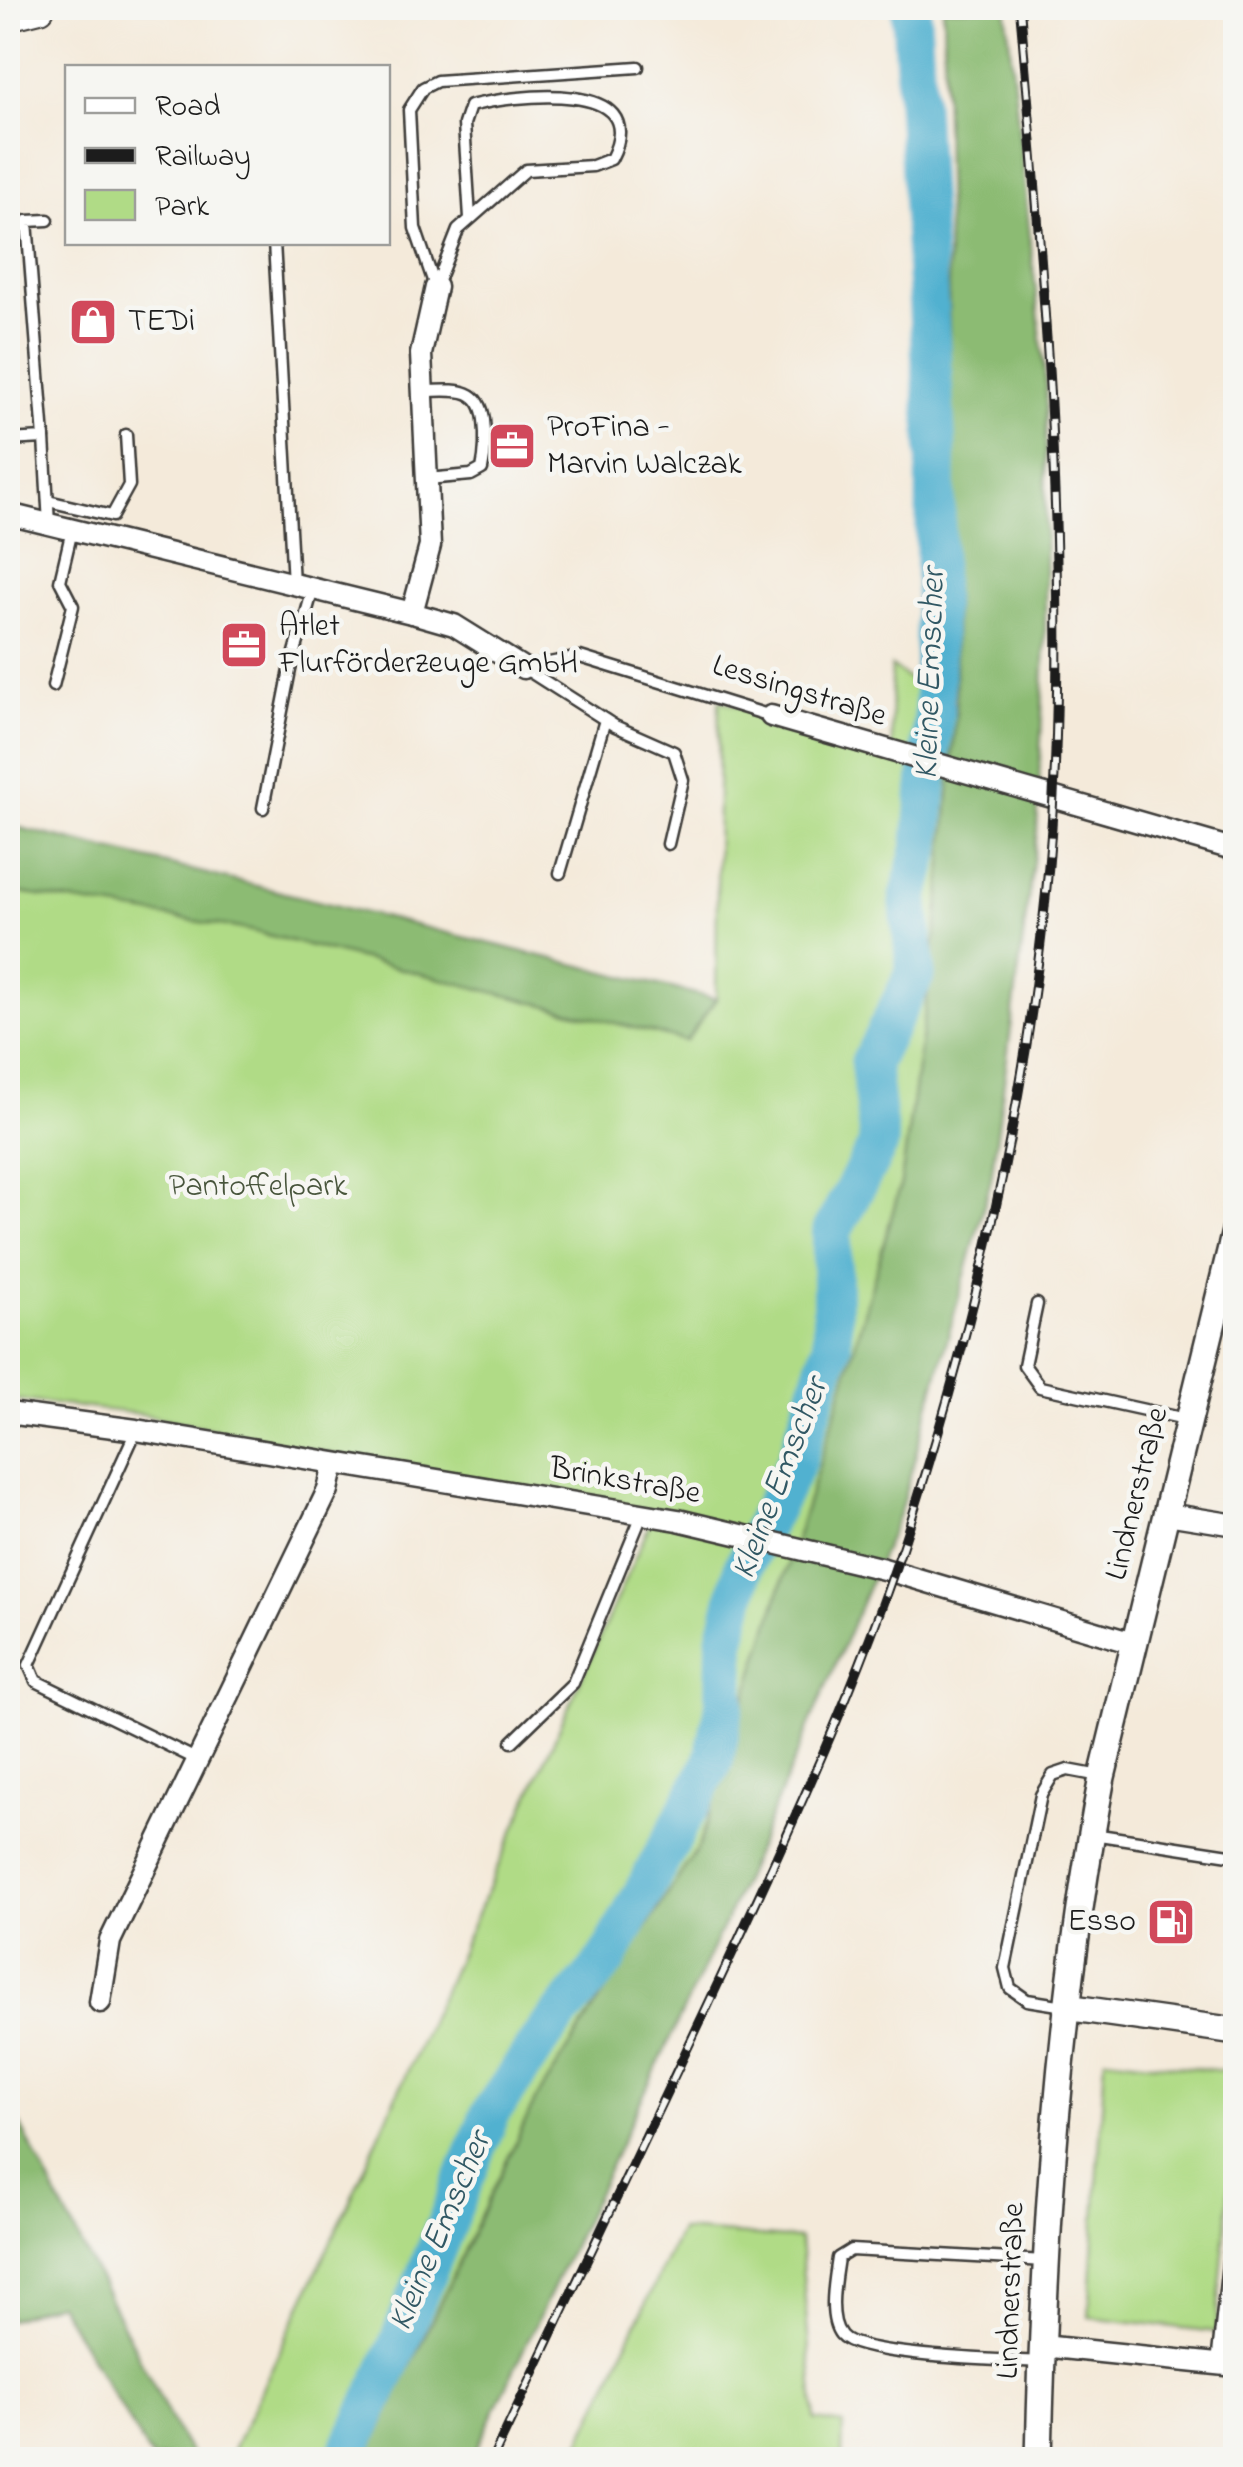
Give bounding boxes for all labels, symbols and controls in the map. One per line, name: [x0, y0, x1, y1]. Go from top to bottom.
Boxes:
legend: [65, 65, 390, 245]
text: Road: [155, 86, 220, 130]
text: Railway: [155, 136, 251, 180]
text: Park: [155, 186, 210, 230]
shop icon: TEDi: [67, 296, 119, 348]
place label: TEDi: [128, 299, 195, 346]
place label: ProFina - Marvin Walczak: [547, 405, 743, 489]
office icon: ProFina - Marvin Walczak: [486, 420, 538, 472]
water label: Kleine Emscher: [902, 563, 960, 781]
place label: Atlet Flurförderzeuge GmbH: [278, 604, 578, 688]
office icon: Atlet Flurförderzeuge GmbH: [218, 619, 270, 671]
street label: Lessingstraße: [706, 643, 893, 741]
park label: Pantoffelpark: [169, 1164, 348, 1211]
water label: Kleine Emscher: [719, 1367, 844, 1587]
street label: Lindnerstraße: [1094, 1402, 1182, 1585]
street label: Brinkstraße: [545, 1445, 705, 1518]
fuel station icon: Esso: [1145, 1896, 1197, 1948]
place label: Esso: [1067, 1899, 1136, 1946]
water label: Kleine Emscher: [376, 2121, 507, 2339]
street label: Lindnerstraße: [985, 2201, 1039, 2380]

